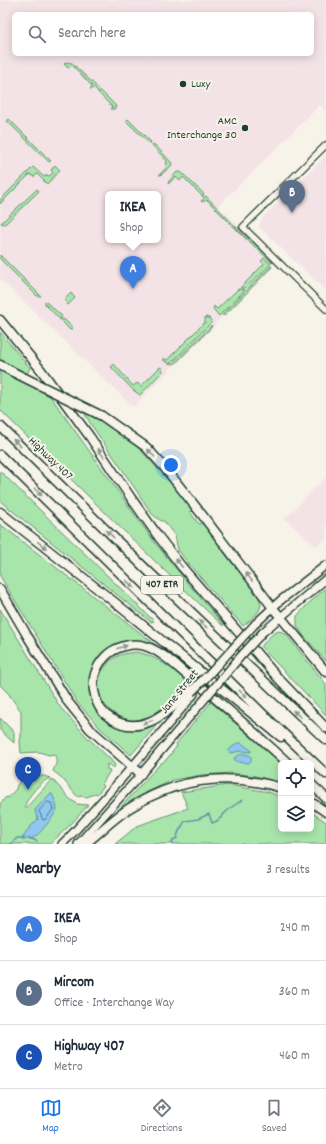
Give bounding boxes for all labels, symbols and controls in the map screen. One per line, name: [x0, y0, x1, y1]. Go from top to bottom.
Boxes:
search box: [12, 12, 314, 56]
icon: search: [26, 23, 48, 45]
text: Search here: [58, 23, 126, 45]
place label: Luxy: [191, 76, 212, 93]
marker: Luxy: [178, 79, 188, 89]
place label: AMC Interchange 30: [167, 113, 237, 144]
marker: AMC Interchange 30: [240, 123, 250, 133]
pin: B: [279, 180, 305, 213]
popup: [105, 191, 161, 243]
text: IKEA: [120, 197, 146, 219]
text: Shop: [120, 219, 143, 238]
pin: A: [120, 256, 146, 289]
street label: Highway 407: [24, 433, 76, 485]
one-way arrow: [12, 438, 22, 448]
one-way arrow: [98, 448, 105, 459]
one-way arrow: [146, 448, 156, 458]
your location: [161, 455, 181, 475]
one-way arrow: [33, 487, 43, 497]
one-way arrow: [105, 529, 115, 539]
one-way arrow: [36, 541, 47, 549]
one-way arrow: [175, 558, 183, 569]
one-way arrow: [245, 571, 253, 582]
road number: 407 ETR: [141, 576, 183, 594]
one-way arrow: [125, 579, 135, 588]
one-way arrow: [198, 619, 208, 629]
one-way arrow: [116, 644, 128, 650]
street label: Jane Street: [157, 666, 204, 718]
one-way arrow: [238, 689, 248, 699]
one-way arrow: [292, 709, 302, 719]
one-way arrow: [143, 719, 154, 725]
pin: C: [15, 757, 41, 790]
map controls: [278, 760, 314, 832]
button: locate: [278, 760, 314, 796]
button: layers: [278, 796, 314, 832]
text: Nearby: [16, 858, 60, 882]
text: 3 results: [266, 861, 310, 880]
text: IKEA: [54, 908, 81, 930]
text: A: [25, 919, 33, 938]
text: 240 m: [280, 919, 310, 938]
text: Shop: [54, 930, 77, 949]
text: Mircom: [54, 972, 94, 994]
text: B: [26, 983, 32, 1002]
text: 360 m: [279, 983, 310, 1002]
text: Office · Interchange Way: [54, 994, 174, 1013]
text: Highway 407: [54, 1036, 124, 1058]
text: C: [26, 1047, 32, 1066]
text: 460 m: [279, 1047, 310, 1066]
text: Metro: [54, 1058, 83, 1077]
tab: Map: [40, 1097, 62, 1137]
tab: Directions: [141, 1097, 183, 1137]
tab: Saved: [262, 1097, 286, 1137]

